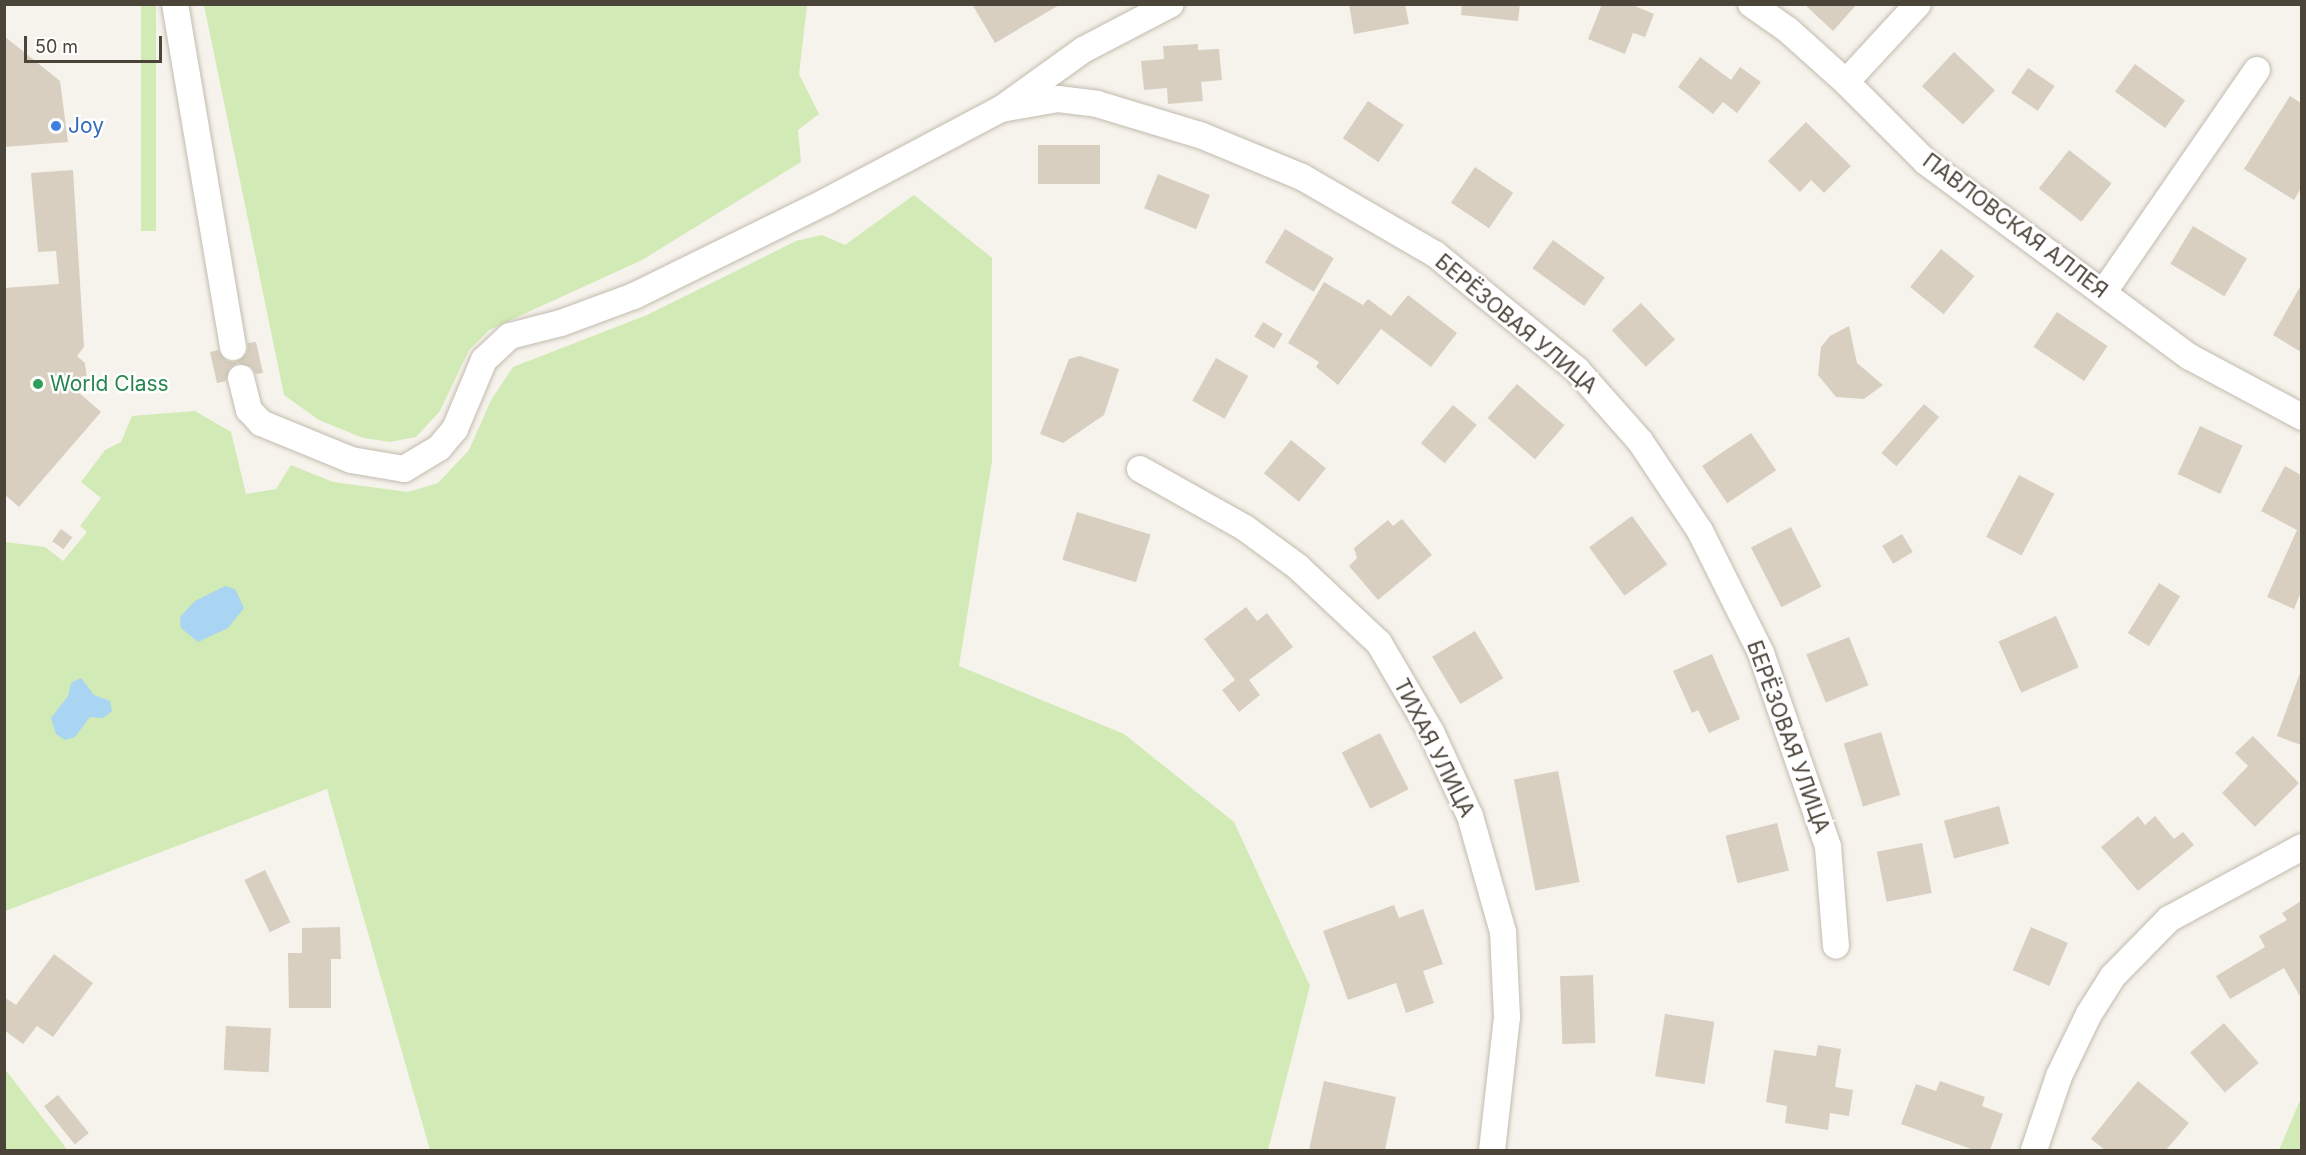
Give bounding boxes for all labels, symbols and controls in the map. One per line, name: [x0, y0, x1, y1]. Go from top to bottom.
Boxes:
scale bar: [27, 24, 165, 62]
text: 50 m: [35, 36, 78, 57]
place label: Joy: [68, 113, 104, 139]
marker: Joy: [49, 119, 63, 133]
street label: ПАВЛОВСКАЯ АЛЛЕЯ: [1918, 148, 2112, 304]
street label: БЕРЁЗОВАЯ УЛИЦА: [1430, 249, 1602, 399]
place label: World Class: [50, 371, 169, 397]
marker: World Class: [31, 377, 45, 391]
street label: БЕРЁЗОВАЯ УЛИЦА: [1741, 637, 1835, 837]
street label: ТИХАЯ УЛИЦА: [1388, 675, 1480, 821]

